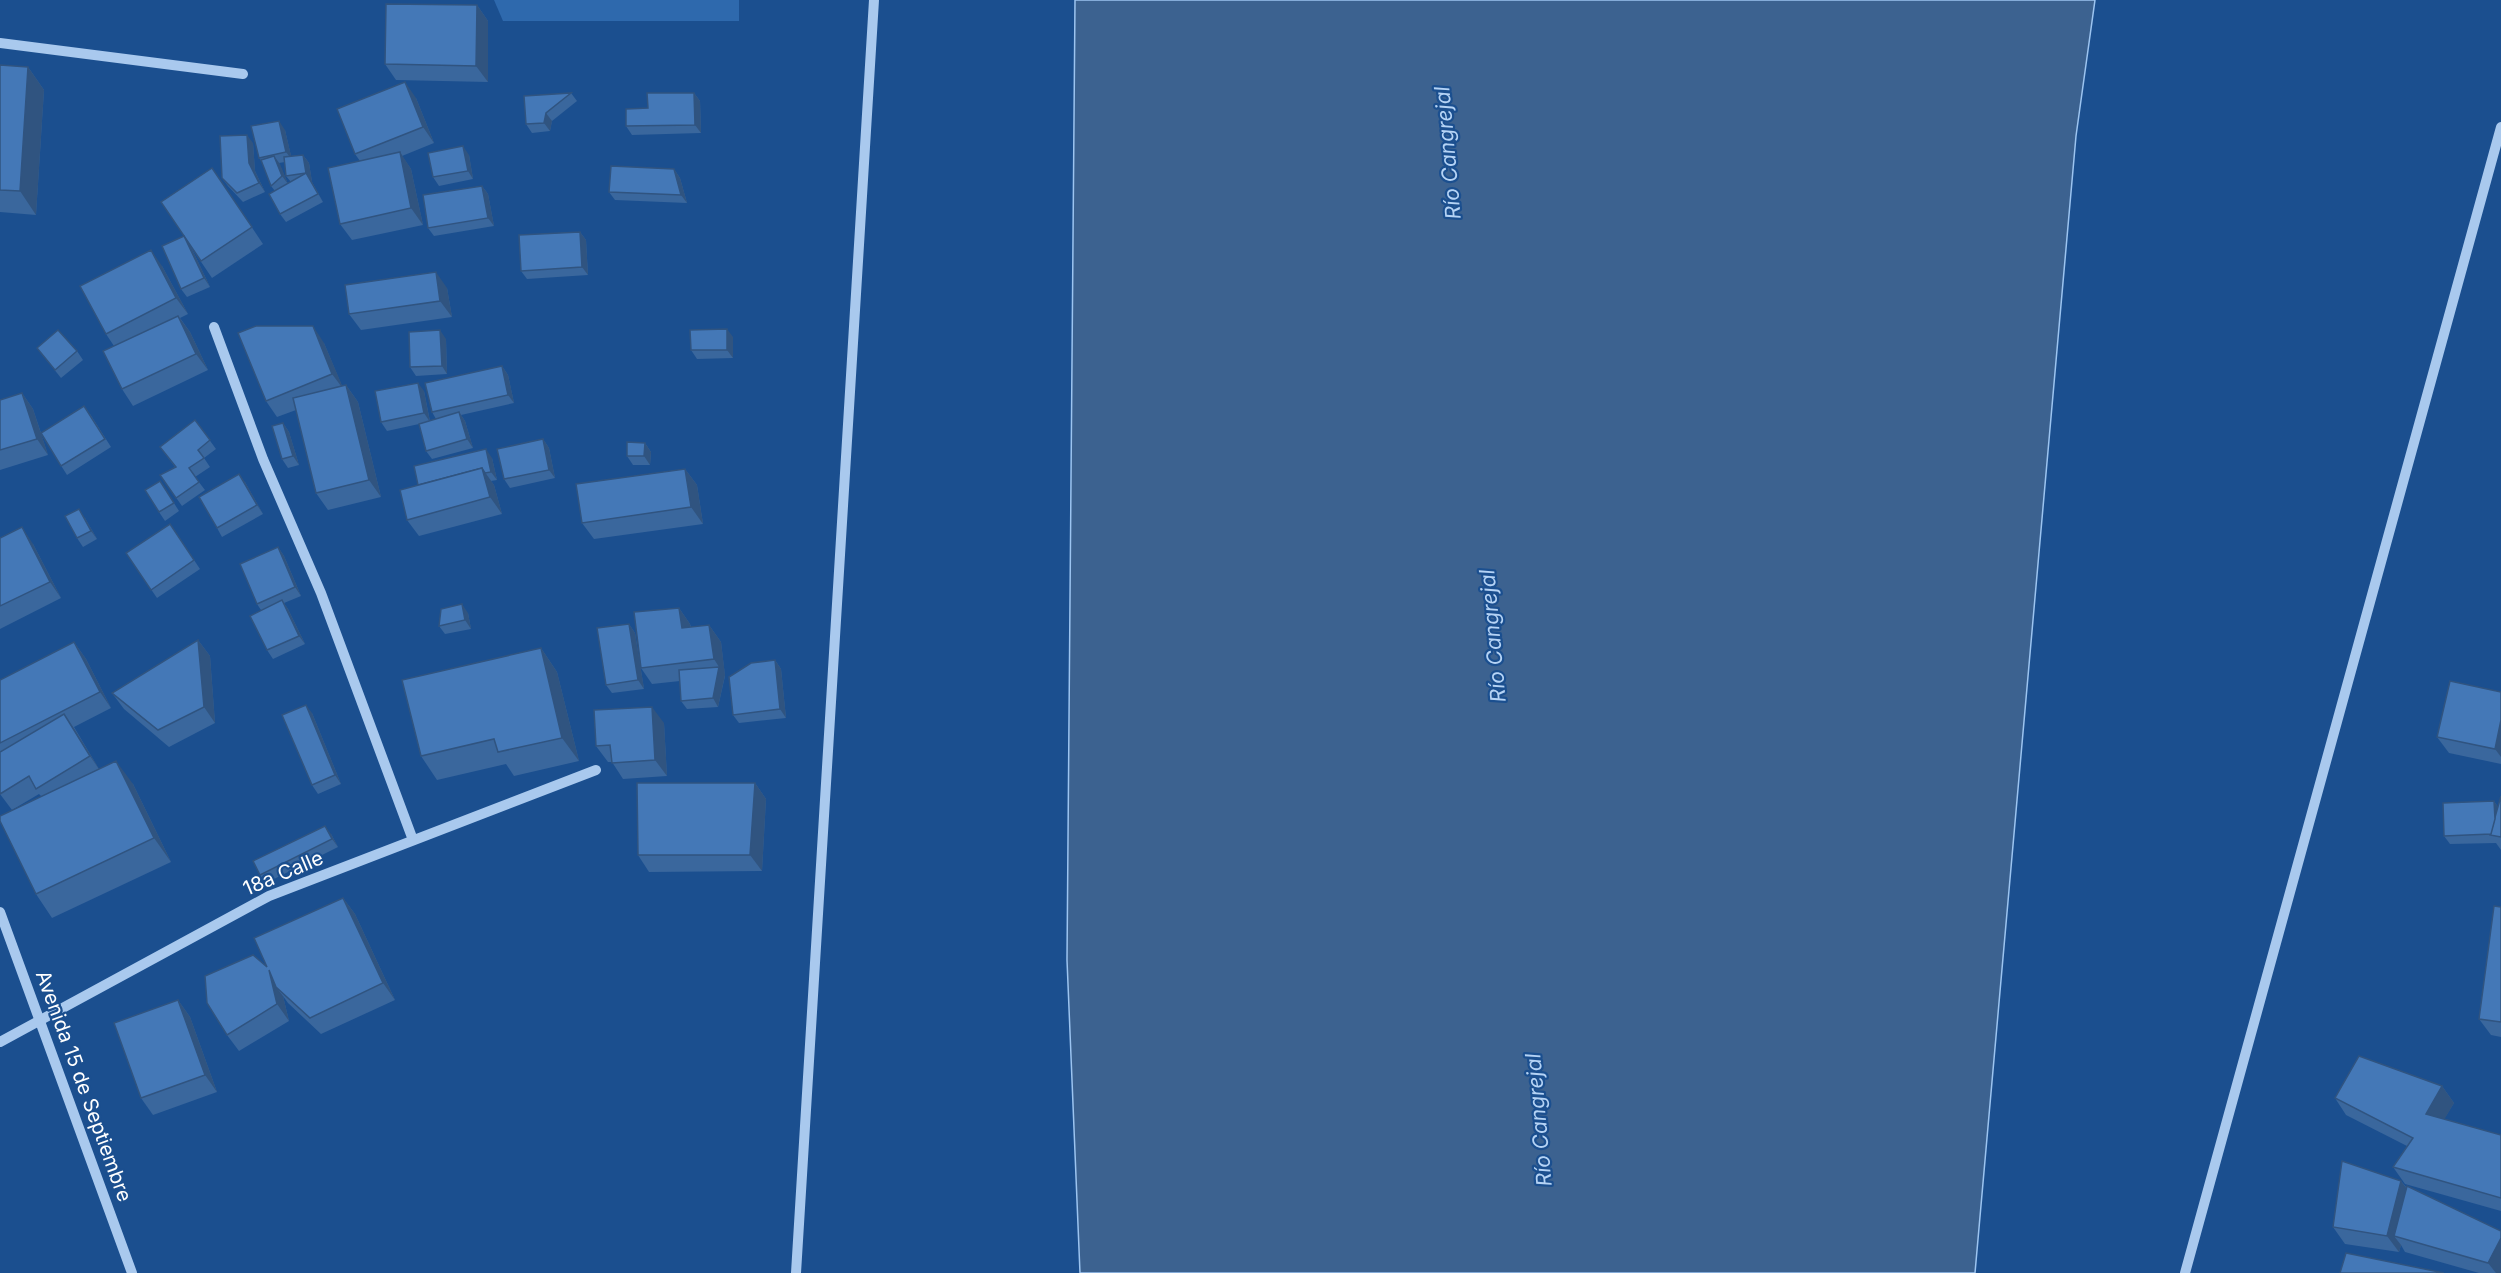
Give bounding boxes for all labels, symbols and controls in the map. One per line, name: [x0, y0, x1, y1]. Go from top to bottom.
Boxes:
water label: Río Cangrejal: [1429, 85, 1466, 221]
water label: Río Cangrejal: [1474, 568, 1511, 704]
street label: 18a Calle: [239, 845, 327, 901]
street label: Avenida 15 de Septiembre: [31, 967, 137, 1205]
water label: Río Cangrejal: [1520, 1052, 1557, 1188]

